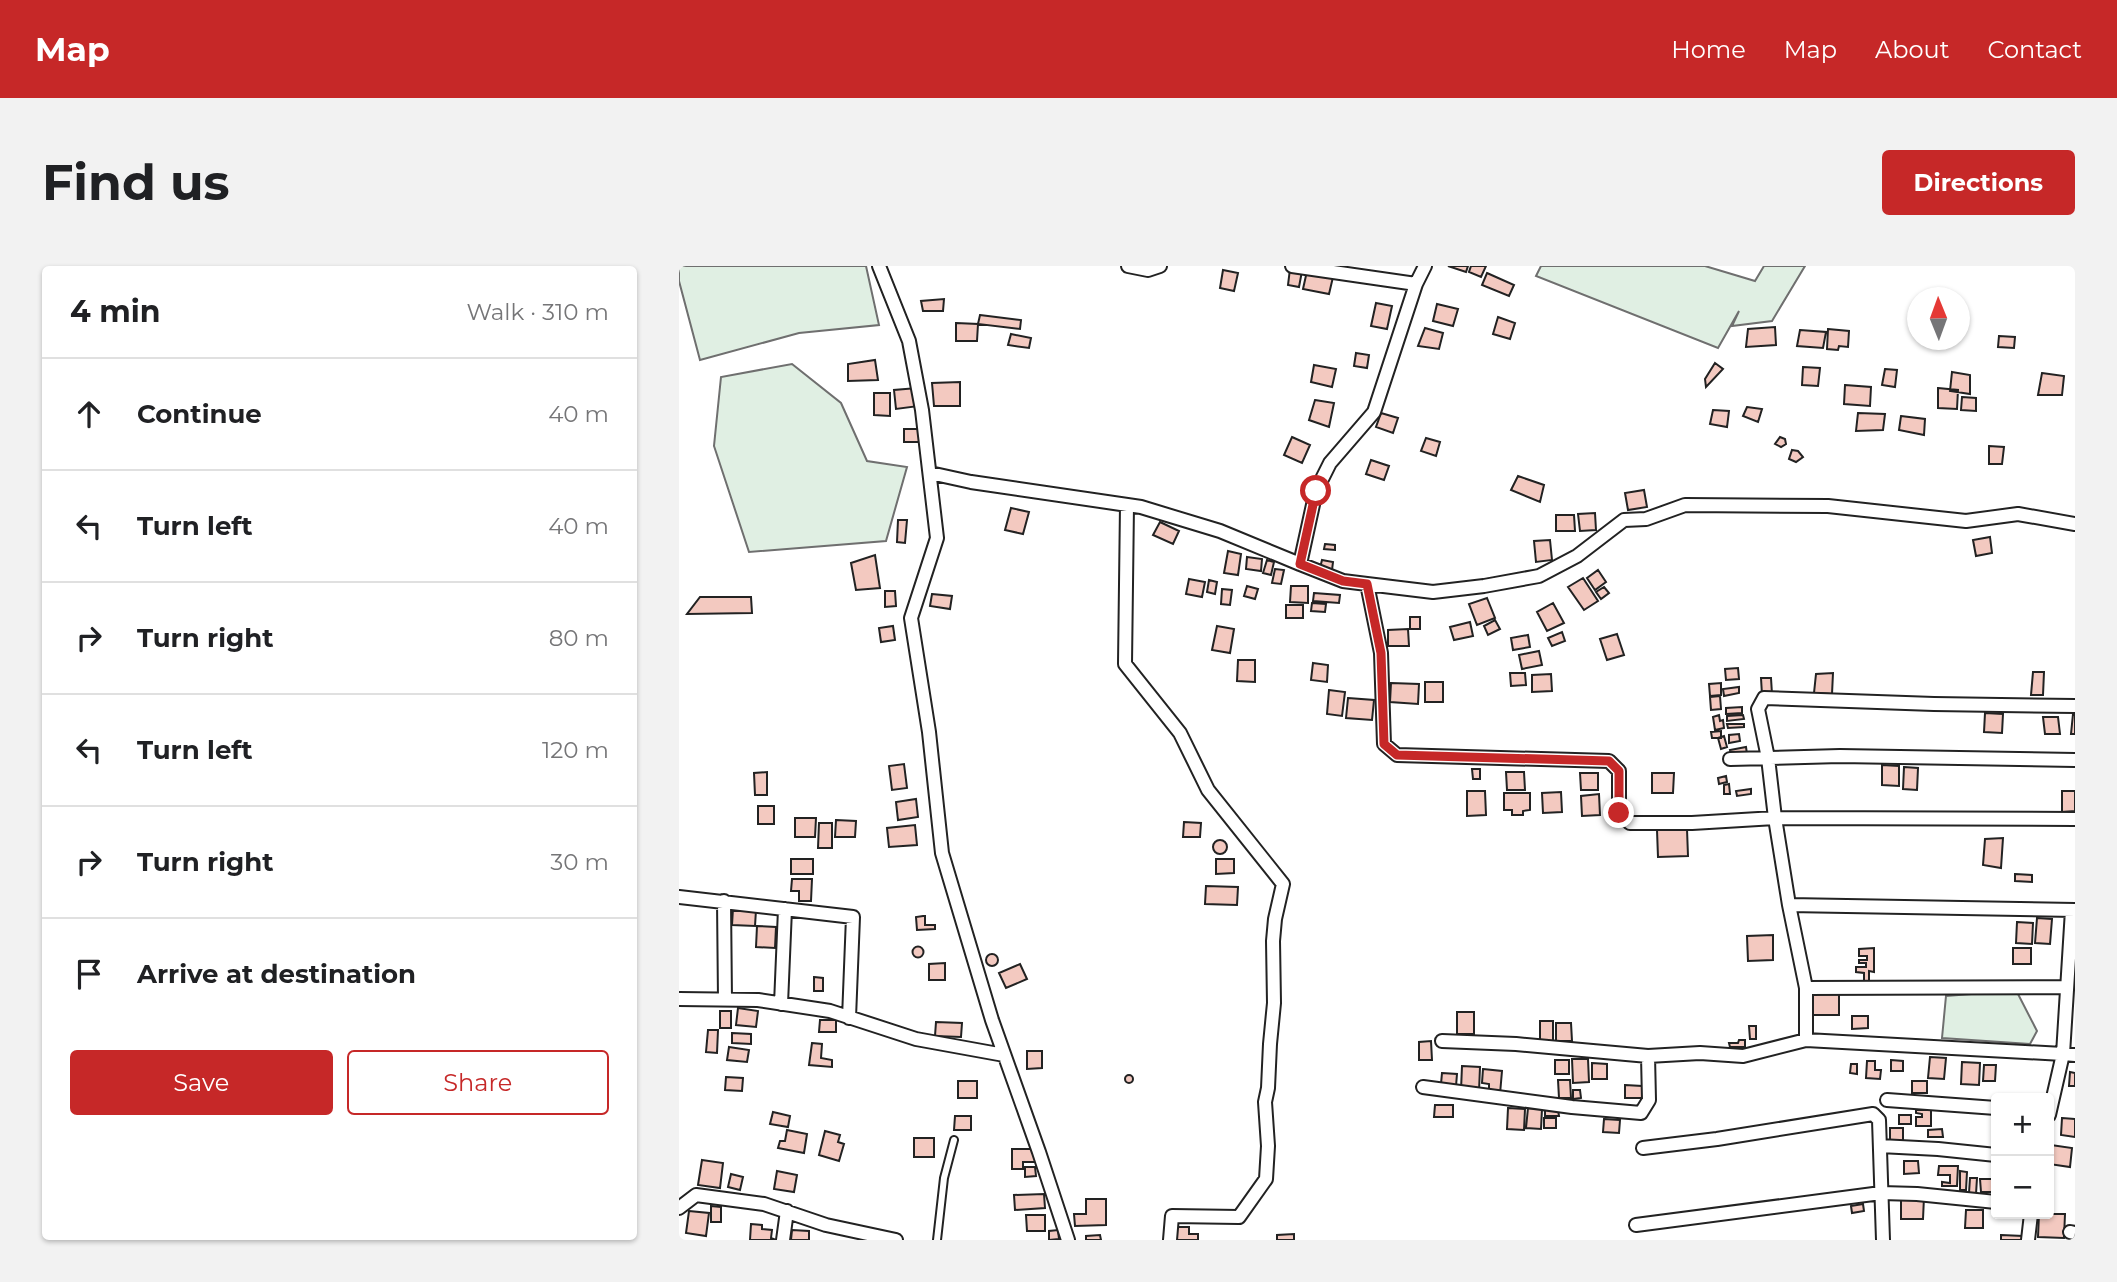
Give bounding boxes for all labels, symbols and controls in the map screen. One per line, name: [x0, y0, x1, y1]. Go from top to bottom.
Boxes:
text: Map: [35, 29, 110, 69]
text: Home: [1671, 35, 1746, 64]
text: Map: [1784, 35, 1837, 64]
text: About: [1875, 35, 1949, 64]
text: Contact: [1987, 35, 2082, 64]
button: Directions: [1882, 150, 2075, 215]
text: Find us: [42, 153, 230, 212]
north arrow: [1907, 287, 1970, 350]
text: 4 min: [70, 293, 160, 330]
text: Walk · 310 m: [466, 298, 609, 326]
icon: ahead: [70, 395, 108, 433]
text: Continue: [137, 398, 262, 430]
text: 40 m: [548, 400, 609, 428]
route start: [1300, 475, 1331, 506]
icon: left: [70, 507, 108, 545]
text: Turn left: [137, 510, 253, 542]
text: 40 m: [548, 512, 609, 540]
icon: right: [70, 619, 108, 657]
text: Turn right: [137, 622, 273, 654]
text: 80 m: [549, 624, 609, 652]
icon: left: [70, 731, 108, 769]
text: Turn left: [137, 734, 253, 766]
text: 120 m: [542, 736, 609, 764]
route end: [1603, 797, 1634, 828]
icon: right: [70, 843, 108, 881]
text: Turn right: [137, 846, 273, 878]
text: 30 m: [550, 848, 609, 876]
icon: arrive: [70, 955, 108, 993]
text: Arrive at destination: [137, 958, 416, 990]
button: Save: [70, 1050, 333, 1115]
button: Share: [347, 1050, 609, 1115]
map controls: [1991, 1093, 2054, 1219]
button: +: [1991, 1093, 2054, 1156]
button: −: [1991, 1156, 2054, 1219]

